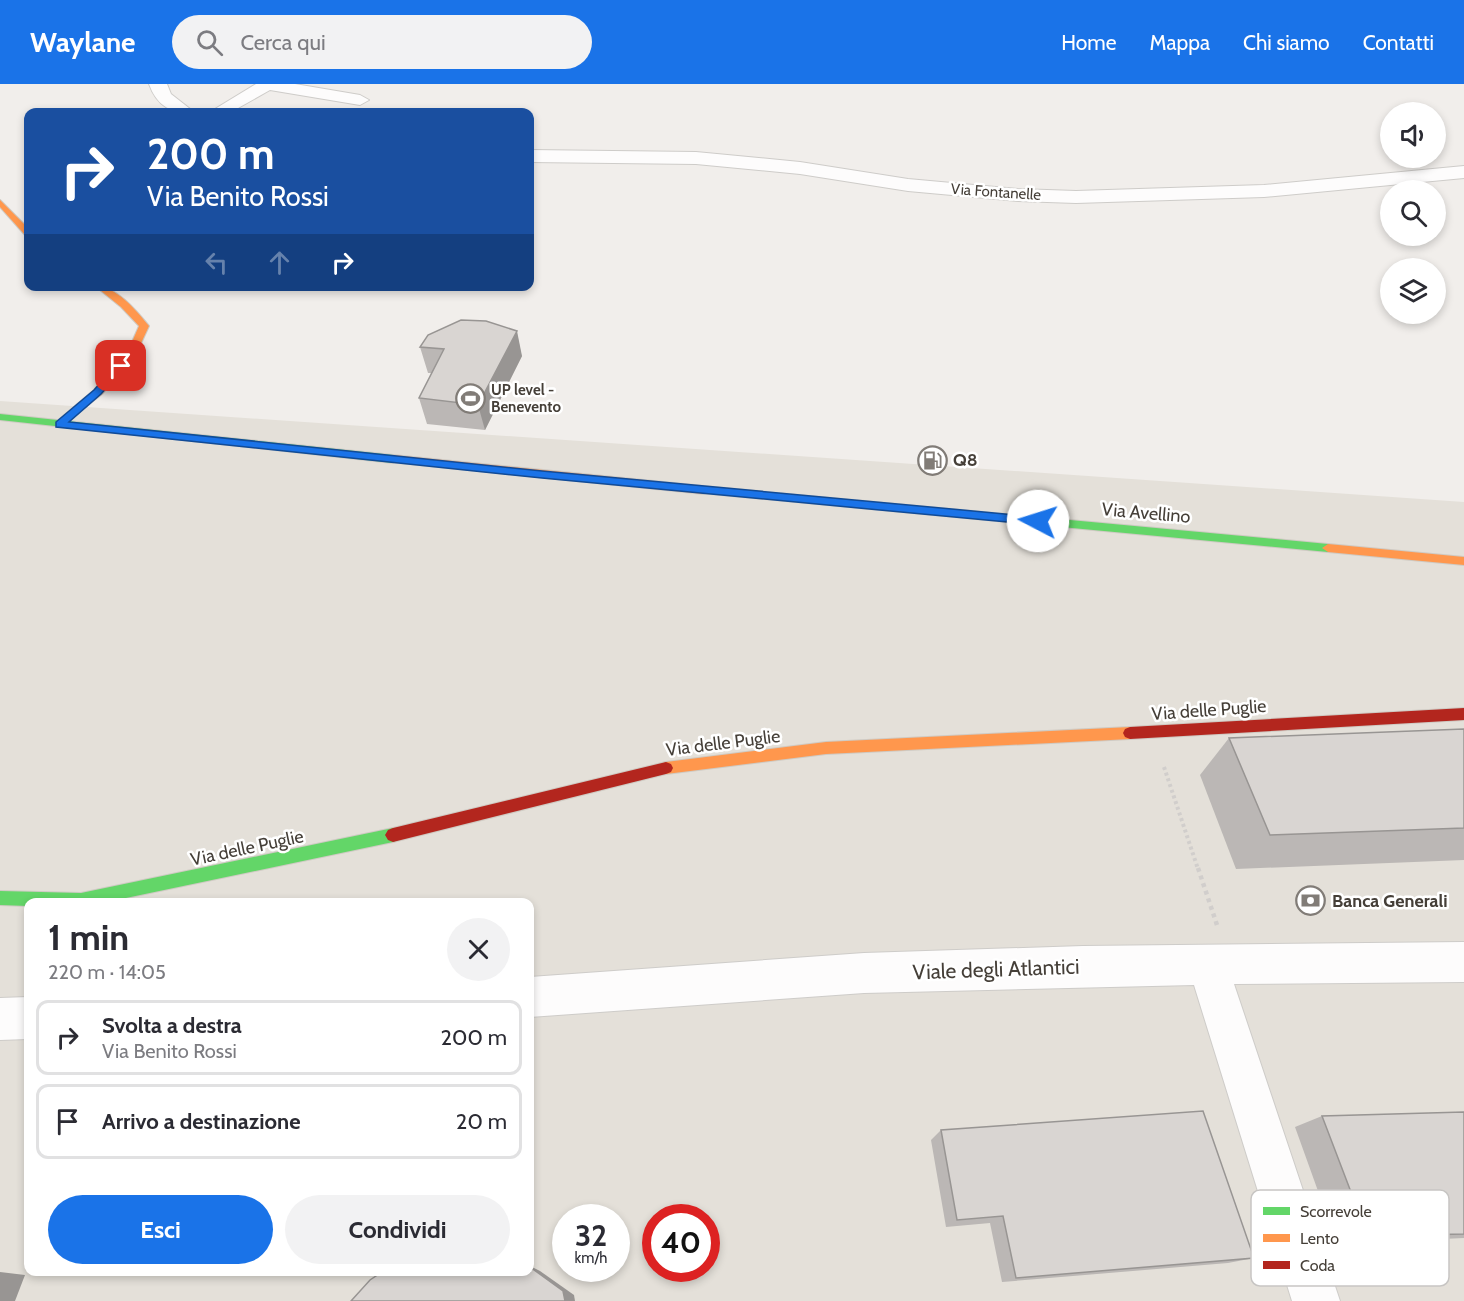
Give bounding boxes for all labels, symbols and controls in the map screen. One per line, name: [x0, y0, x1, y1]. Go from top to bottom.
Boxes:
search box: [172, 15, 592, 69]
text: Waylane: [30, 25, 136, 59]
icon: search: [193, 26, 226, 59]
text: Cerca qui: [241, 29, 326, 56]
text: Home: [1061, 30, 1116, 55]
text: Mappa: [1149, 30, 1210, 55]
text: Chi siamo: [1243, 30, 1330, 55]
text: Contatti: [1363, 30, 1434, 55]
map controls: [1380, 102, 1446, 324]
button: sound: [1380, 102, 1446, 168]
text: 200 m: [147, 128, 274, 180]
icon: right: [48, 132, 126, 210]
text: Via Benito Rossi: [147, 180, 329, 213]
street label: Via Fontanelle: [950, 180, 1042, 204]
button: search: [1380, 180, 1446, 246]
icon: left: [200, 246, 233, 279]
icon: ahead: [263, 246, 296, 279]
icon: right: [326, 246, 359, 279]
button: layers: [1380, 258, 1446, 324]
pin: [95, 340, 146, 391]
icon: arrive: [104, 349, 137, 382]
place label: UP level - Benevento: [491, 381, 561, 416]
sports icon: UP level - Benevento: [454, 383, 486, 415]
fuel station icon: Q8: [916, 444, 948, 476]
place label: Q8: [953, 449, 978, 471]
position arrow: [1006, 489, 1070, 553]
street label: Via Avellino: [1101, 498, 1191, 528]
street label: Via delle Puglie: [1151, 695, 1267, 725]
street label: Via delle Puglie: [665, 725, 781, 761]
street label: Via delle Puglie: [188, 825, 306, 871]
bank icon: Banca Generali: [1295, 885, 1327, 917]
place label: Banca Generali: [1332, 890, 1448, 912]
text: 1 min: [48, 915, 129, 959]
button: close: [447, 918, 510, 981]
street label: Viale degli Atlantici: [912, 954, 1080, 984]
text: 220 m · 14:05: [48, 960, 166, 984]
text: Svolta a destra: [102, 1012, 242, 1039]
icon: right: [51, 1021, 84, 1054]
text: 200 m: [441, 1024, 507, 1051]
text: Via Benito Rossi: [102, 1039, 237, 1063]
icon: arrive: [51, 1105, 84, 1138]
text: Arrivo a destinazione: [102, 1108, 300, 1135]
text: 20 m: [456, 1108, 507, 1135]
legend: [1251, 1190, 1449, 1286]
button: Esci: [48, 1195, 273, 1264]
button: Condividi: [285, 1195, 510, 1264]
text: Scorrevole: [1300, 1202, 1372, 1221]
speed limit sign: 40: [642, 1204, 720, 1282]
text: 32: [575, 1217, 607, 1254]
text: Lento: [1300, 1229, 1339, 1248]
text: km/h: [575, 1249, 607, 1267]
text: Coda: [1300, 1256, 1335, 1275]

